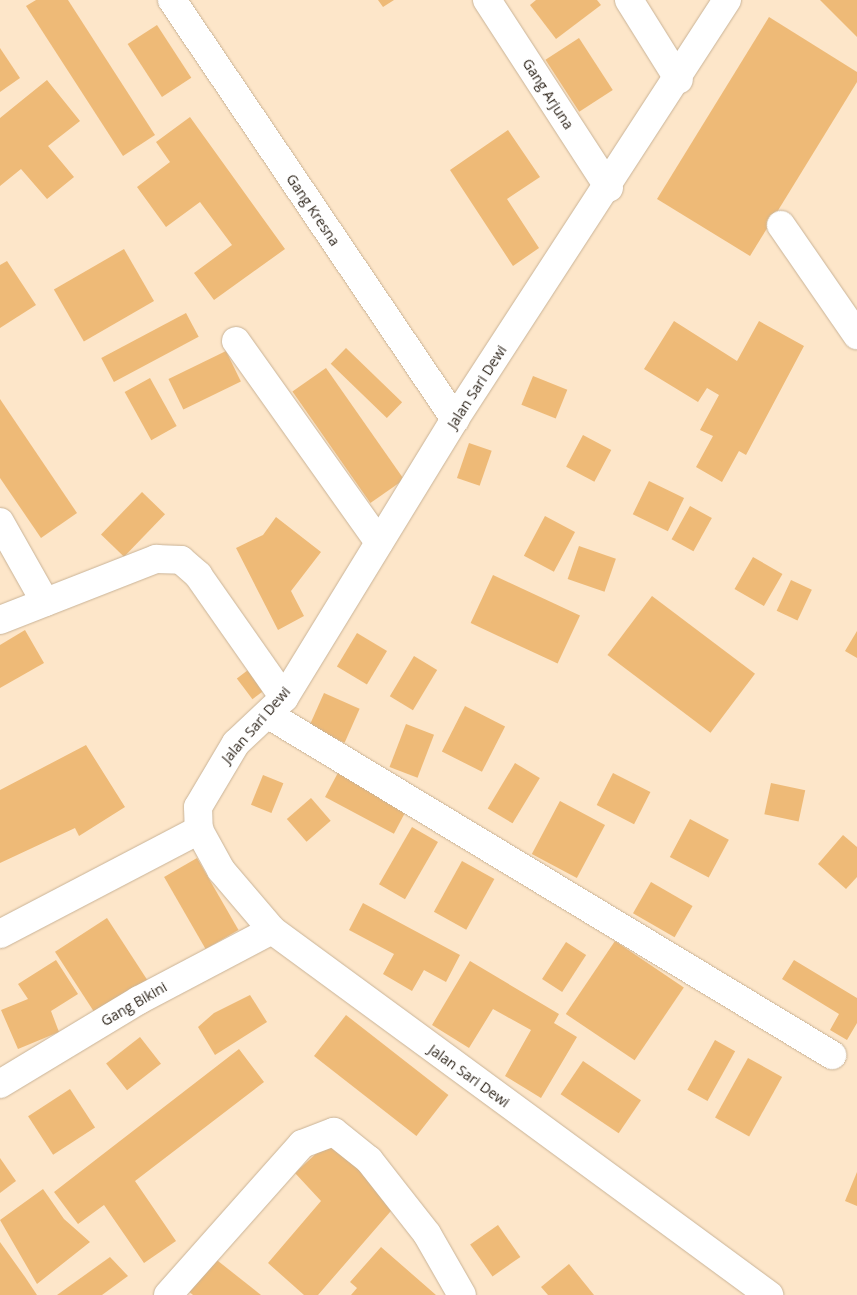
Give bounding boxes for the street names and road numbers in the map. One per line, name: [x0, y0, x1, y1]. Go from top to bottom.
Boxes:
street label: Gang Arjuna: [519, 56, 577, 132]
street label: Gang Kresna: [283, 171, 343, 249]
street label: Jalan Sari Dewi: [444, 342, 510, 432]
street label: Jalan Sari Dewi: [218, 683, 294, 767]
street label: Gang Bikini: [98, 978, 170, 1030]
street label: Jalan Sari Dewi: [425, 1041, 513, 1111]

